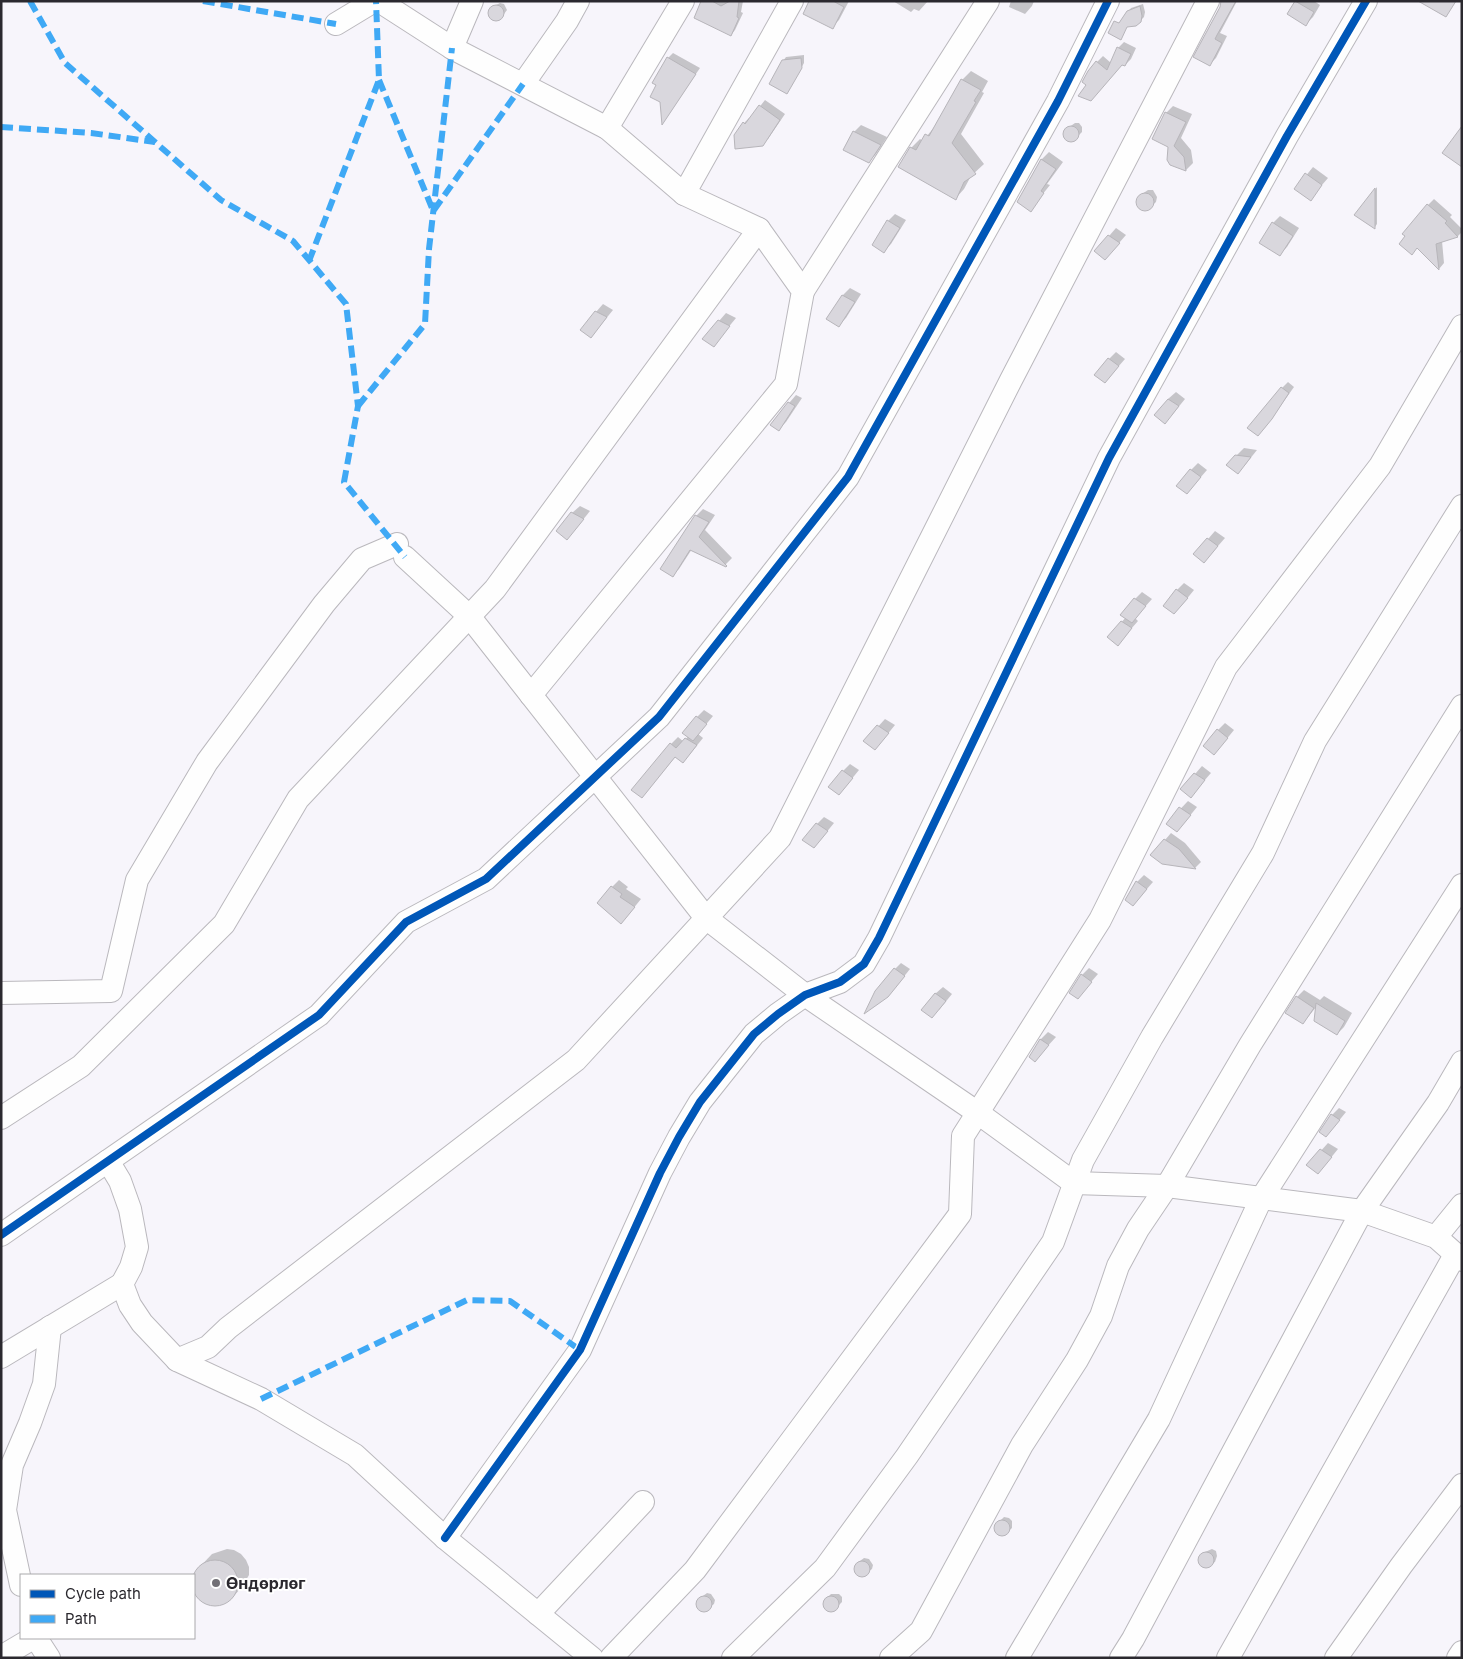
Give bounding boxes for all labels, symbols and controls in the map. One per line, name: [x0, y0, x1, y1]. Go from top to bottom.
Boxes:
place label: Өндөрлөг: [226, 1573, 306, 1593]
legend: [20, 1574, 195, 1639]
marker: Өндөрлөг: [210, 1577, 222, 1589]
text: Cycle path: [65, 1584, 141, 1603]
text: Path: [65, 1609, 97, 1628]

